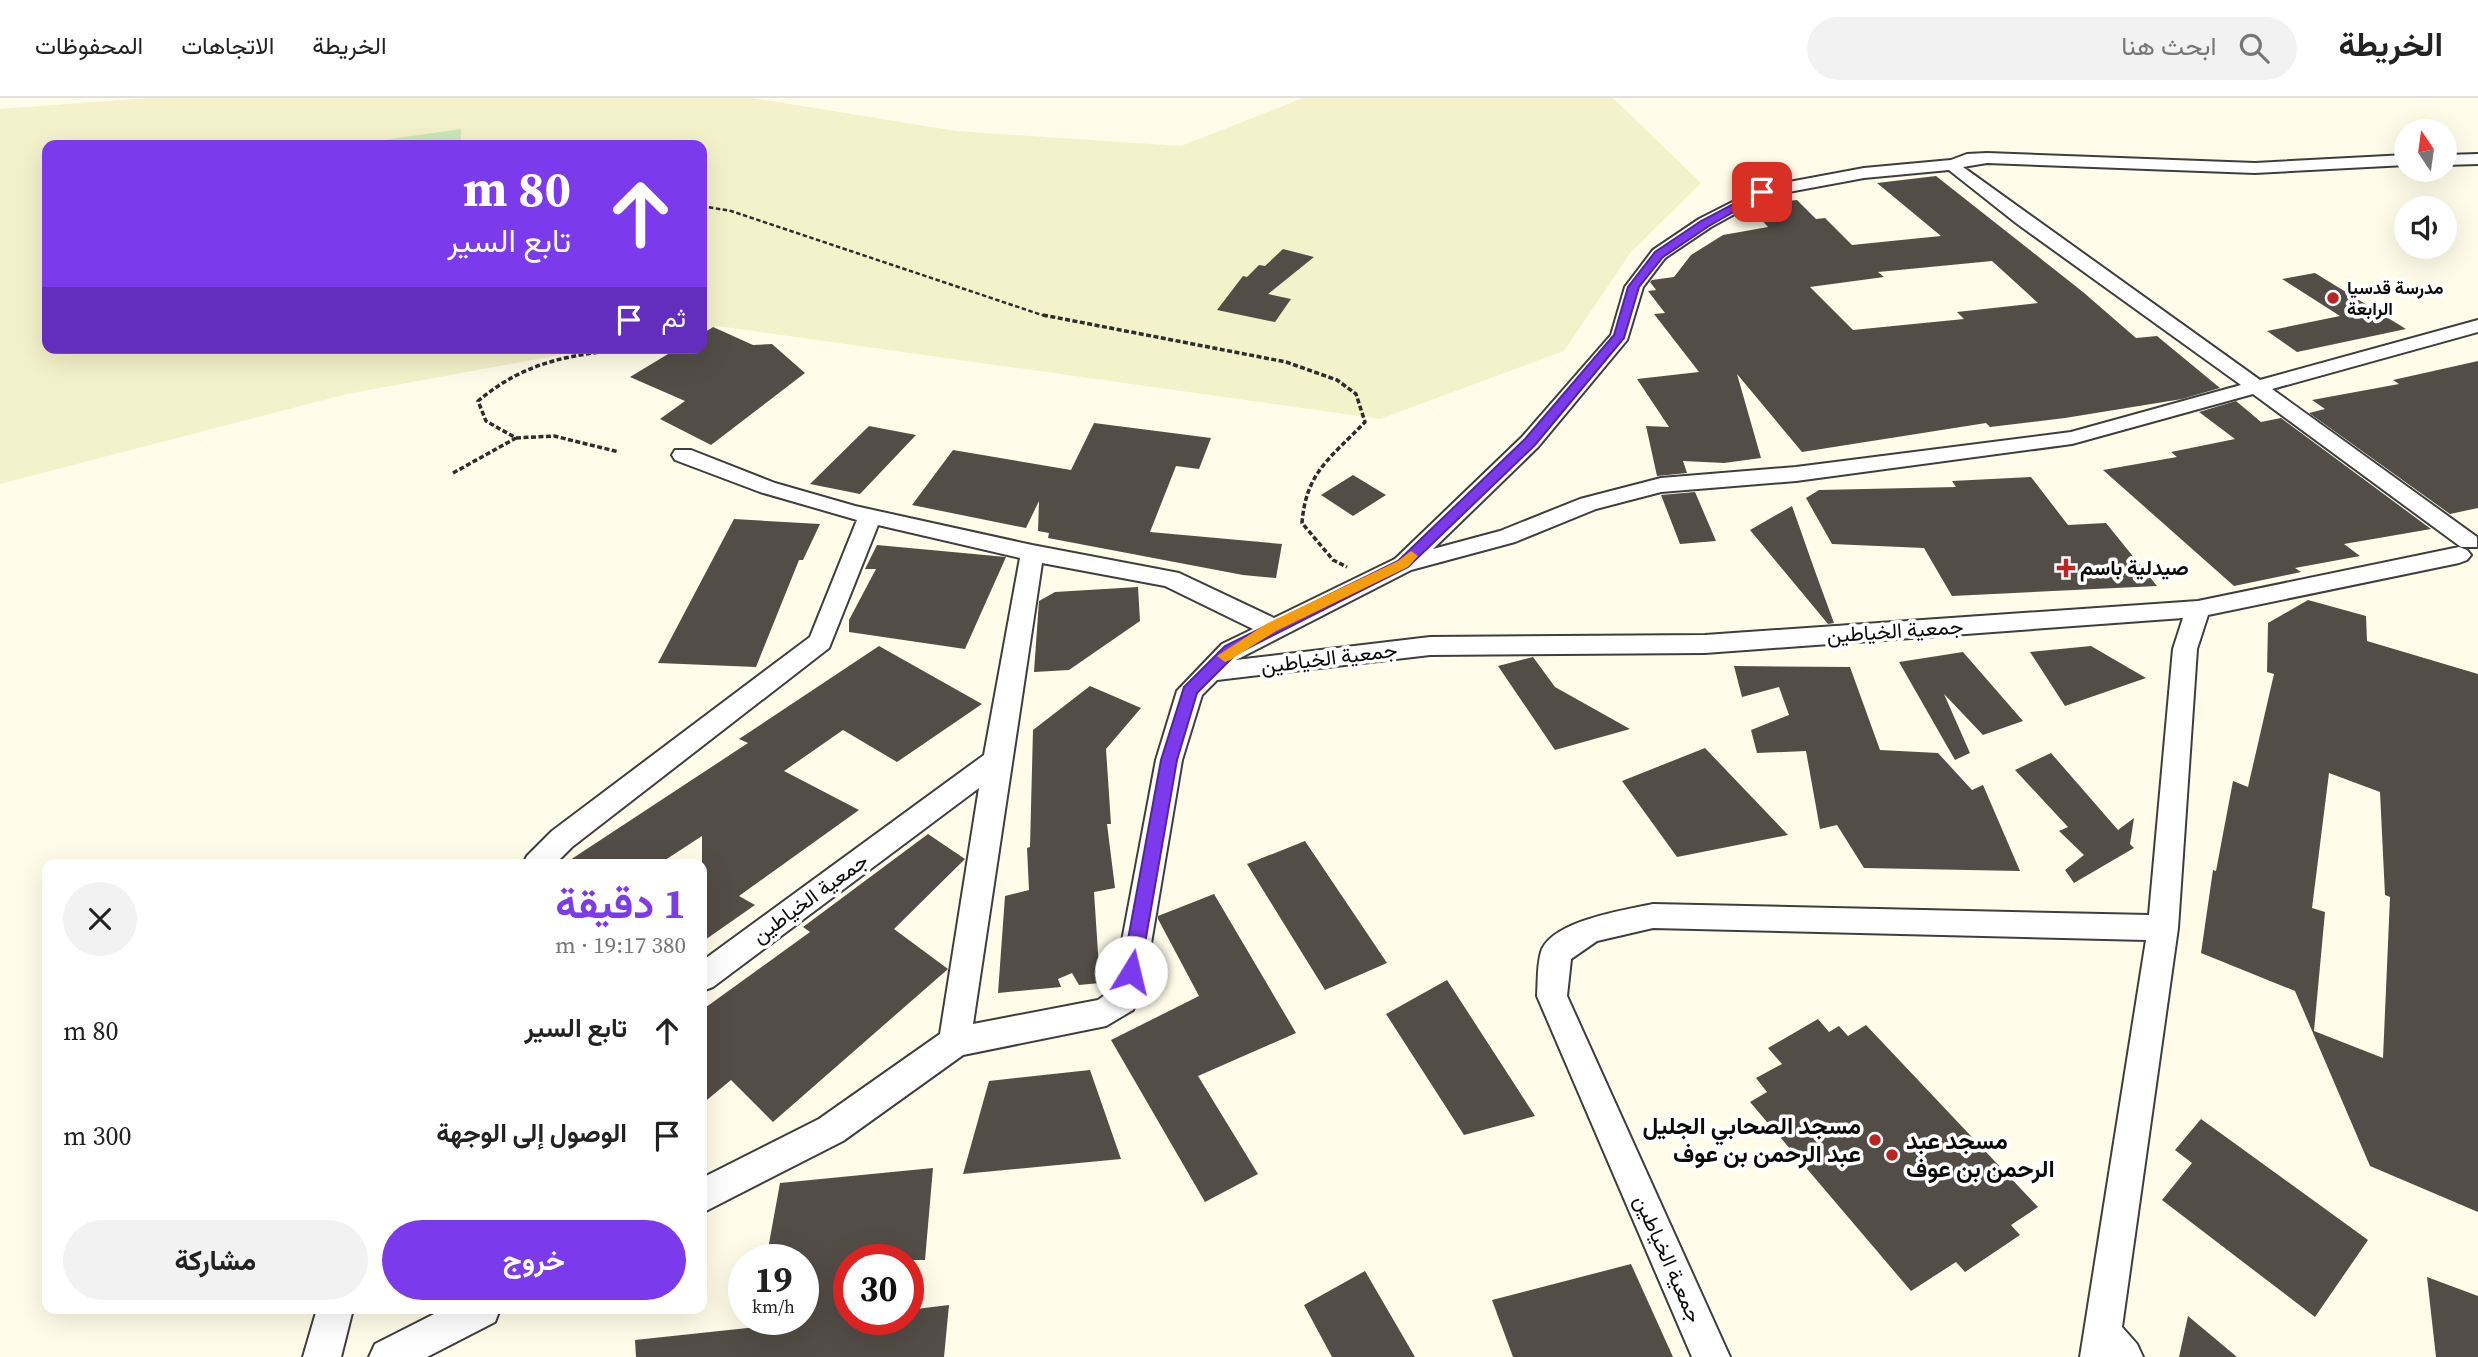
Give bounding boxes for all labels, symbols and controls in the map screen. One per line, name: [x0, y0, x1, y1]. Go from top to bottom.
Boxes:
search box: [1807, 17, 2297, 80]
text: الخريطة: [2339, 22, 2443, 67]
text: ابحث هنا: [2121, 28, 2217, 64]
text: المحفوظات: [35, 29, 143, 62]
text: الاتجاهات: [181, 29, 274, 62]
text: الخريطة: [312, 29, 387, 62]
icon: search: [2235, 29, 2273, 67]
north arrow: [2394, 119, 2457, 182]
map controls: [2394, 119, 2457, 259]
text: 80 m: [463, 155, 571, 222]
pin: [1732, 162, 1792, 222]
icon: ahead: [595, 168, 686, 259]
icon: arrive: [1743, 173, 1781, 211]
button: sound: [2394, 196, 2457, 259]
text: تابع السير: [447, 219, 571, 263]
place label: مدرسة قدسيا الرابعة: [2347, 275, 2444, 321]
marker: مدرسة قدسيا الرابعة: [2325, 290, 2341, 306]
text: ثم: [662, 300, 686, 336]
icon: arrive: [610, 301, 648, 339]
place label: صيدلية باسم: [2080, 553, 2189, 582]
marker: صيدلية باسم: [2058, 560, 2074, 576]
street label: جمعية الخياطين: [1826, 611, 1964, 650]
street label: جمعية الخياطين: [1259, 635, 1399, 680]
street label: جمعية الخياطين: [746, 846, 874, 950]
text: 1 دقيقة: [555, 874, 686, 932]
button: close: [63, 882, 137, 956]
text: 380 m · 19:17: [555, 929, 686, 961]
position arrow: [1094, 935, 1168, 1009]
text: تابع السير: [524, 1010, 627, 1046]
icon: ahead: [648, 1012, 686, 1050]
text: 80 m: [63, 1013, 119, 1049]
place label: مسجد الصحابي الجليل عبد الرحمن بن عوف: [1642, 1109, 1861, 1170]
text: الوصول إلى الوجهة: [436, 1115, 627, 1151]
icon: arrive: [648, 1117, 686, 1155]
text: 300 m: [63, 1118, 132, 1154]
place label: مسجد عبد الرحمن بن عوف: [1906, 1124, 2055, 1185]
marker: مسجد الصحابي الجليل عبد الرحمن بن عوف: [1867, 1132, 1883, 1148]
marker: مسجد عبد الرحمن بن عوف: [1884, 1147, 1900, 1163]
street label: جمعية الخياطين: [1627, 1190, 1710, 1327]
button: مشاركة: [63, 1220, 368, 1300]
button: خروج: [382, 1220, 686, 1300]
speed limit sign: 30: [833, 1244, 924, 1335]
text: 19: [755, 1256, 792, 1304]
text: km/h: [752, 1294, 795, 1319]

